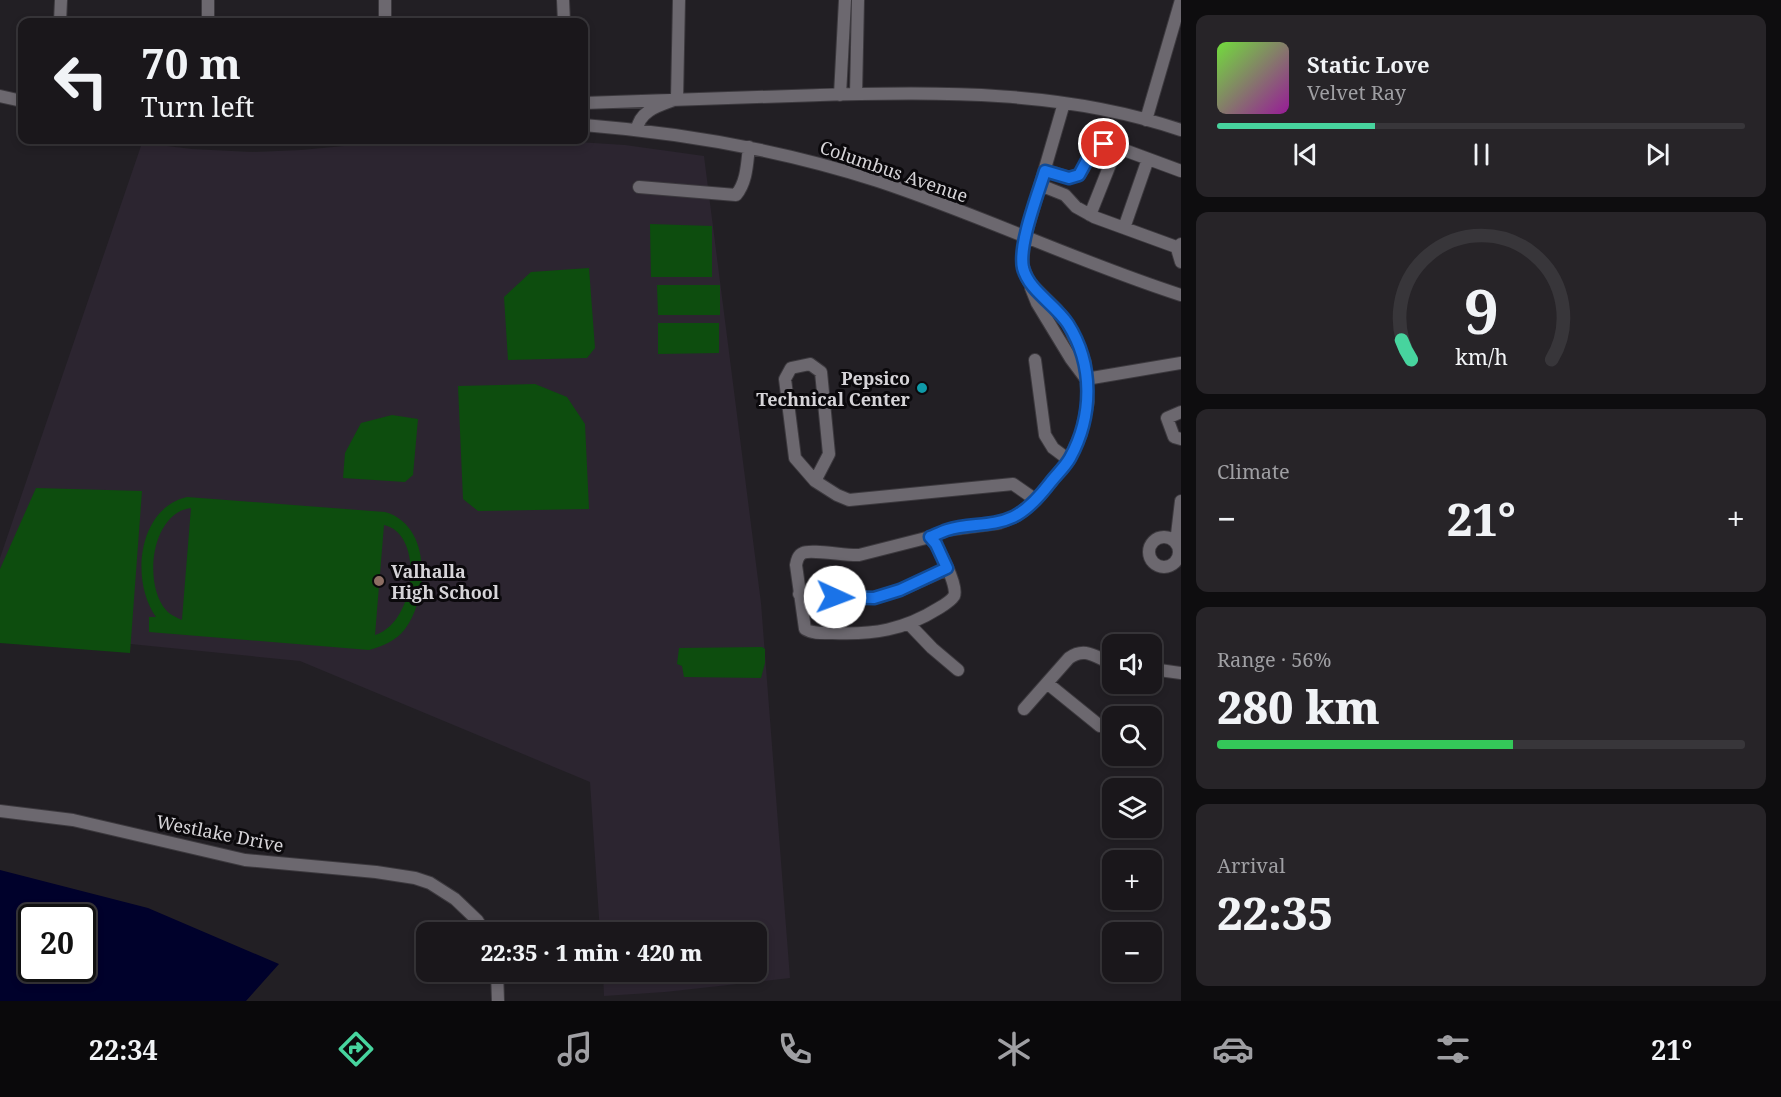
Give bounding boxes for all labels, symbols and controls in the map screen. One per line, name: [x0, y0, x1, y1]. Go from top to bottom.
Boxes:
text: 70 m: [141, 34, 241, 91]
icon: left: [42, 42, 120, 120]
text: Static Love: [1307, 49, 1430, 79]
text: Velvet Ray: [1307, 79, 1406, 106]
text: Turn left: [141, 88, 254, 125]
pin: [1078, 118, 1129, 169]
icon: arrive: [1087, 127, 1120, 160]
street label: Columbus Avenue: [817, 134, 971, 208]
icon: previous: [1289, 138, 1322, 171]
icon: pause: [1465, 138, 1498, 171]
icon: next: [1641, 138, 1674, 171]
text: 9: [1463, 267, 1499, 352]
text: km/h: [1455, 343, 1508, 372]
place label: Pepsico Technical Center: [756, 366, 911, 411]
marker: Pepsico Technical Center: [915, 381, 929, 395]
text: Climate: [1217, 458, 1290, 485]
text: 21°: [1447, 488, 1516, 549]
text: −: [1217, 496, 1236, 541]
text: +: [1727, 496, 1745, 541]
place label: Valhalla High School: [391, 559, 500, 604]
position arrow: [803, 565, 867, 629]
marker: Valhalla High School: [372, 574, 386, 588]
map controls: [1102, 634, 1162, 982]
button: sound: [1102, 634, 1162, 694]
text: Range · 56%: [1217, 646, 1331, 673]
text: 280 km: [1217, 676, 1380, 737]
button: search: [1102, 706, 1162, 766]
button: layers: [1102, 778, 1162, 838]
street label: Westlake Drive: [154, 809, 286, 857]
button: +: [1102, 850, 1162, 910]
text: Arrival: [1217, 852, 1285, 879]
text: 22:35: [1217, 882, 1333, 943]
speed limit sign: 20: [18, 904, 96, 982]
button: −: [1102, 922, 1162, 982]
text: 22:35 · 1 min · 420 m: [481, 937, 702, 967]
icon: directions: [335, 1028, 377, 1070]
icon: music: [554, 1028, 596, 1070]
icon: phone: [774, 1028, 816, 1070]
icon: climate: [993, 1028, 1035, 1070]
icon: car: [1212, 1028, 1254, 1070]
icon: filters: [1432, 1028, 1474, 1070]
text: 22:34: [89, 1031, 158, 1068]
text: 21°: [1651, 1031, 1692, 1068]

